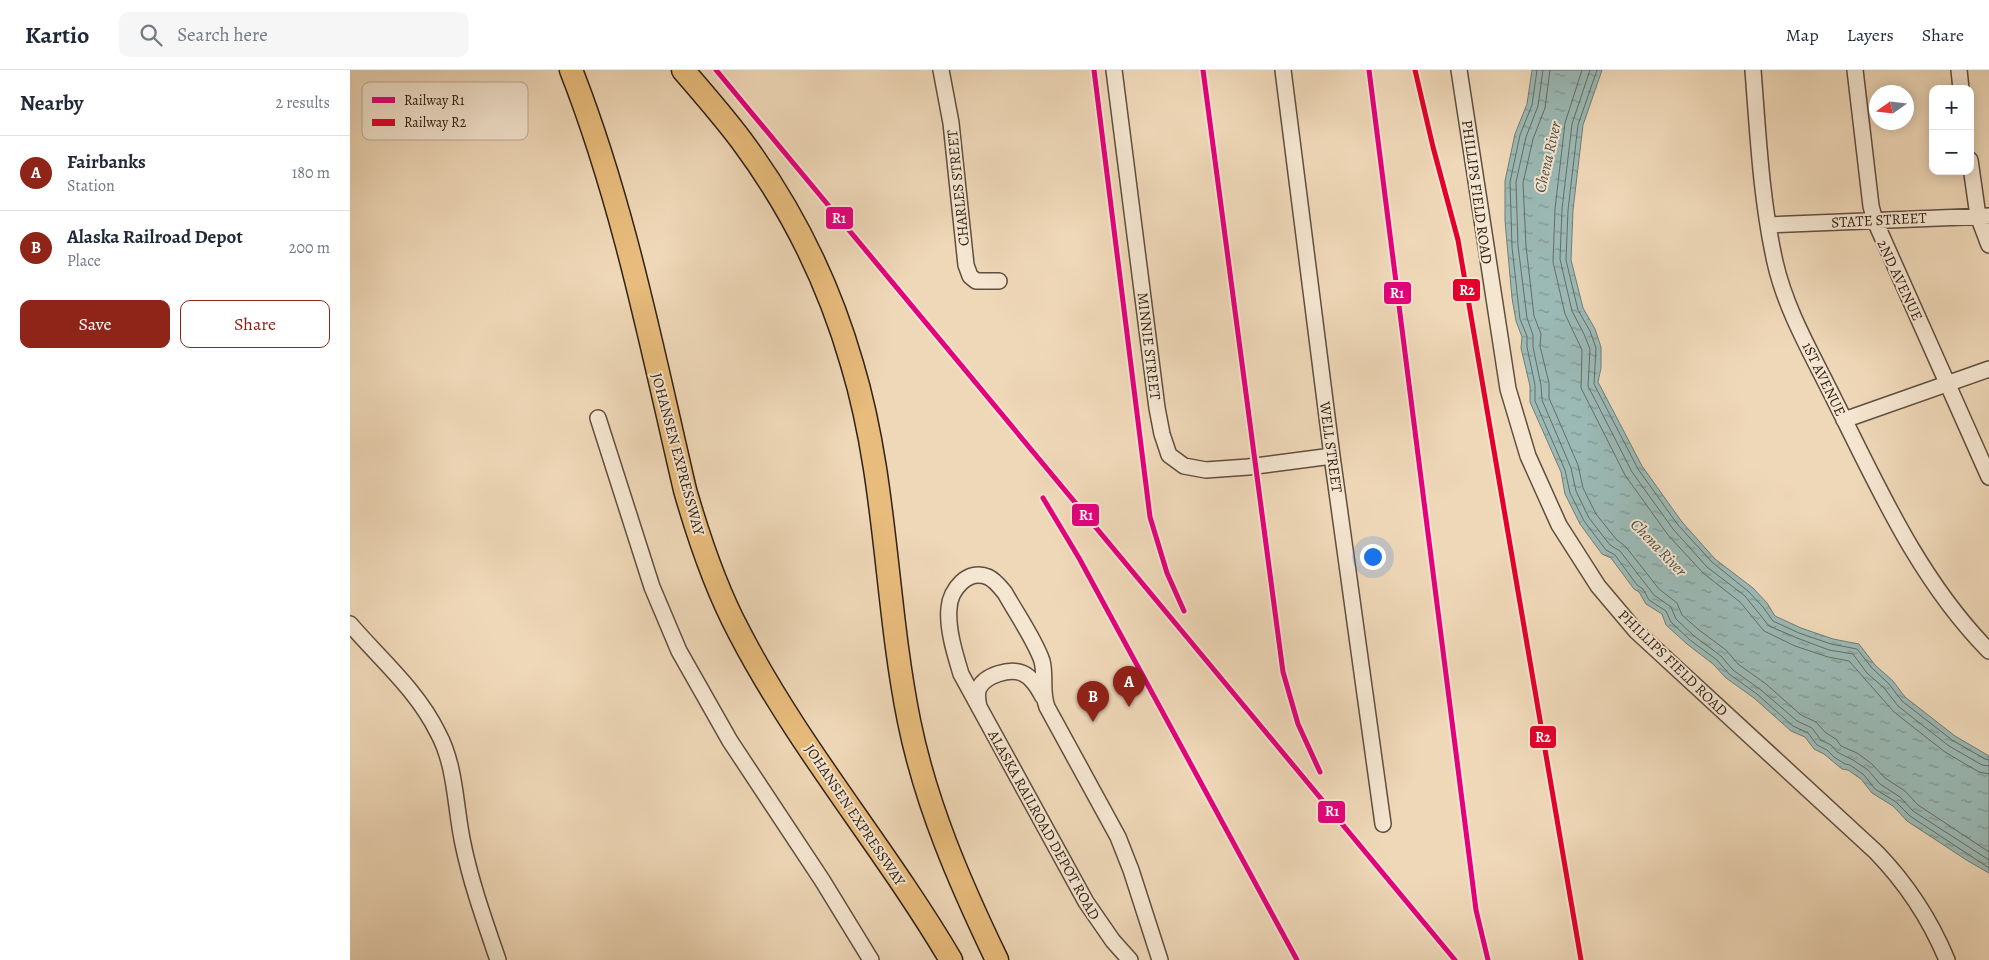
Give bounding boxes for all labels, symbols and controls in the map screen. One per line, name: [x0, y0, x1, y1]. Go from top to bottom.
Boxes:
search box: [119, 12, 469, 57]
text: Kartio: [25, 19, 89, 51]
icon: search: [137, 21, 165, 49]
text: Search here: [177, 22, 268, 48]
text: Map: [1786, 23, 1819, 47]
text: Layers: [1847, 23, 1894, 47]
text: Share: [1922, 23, 1964, 47]
legend: [362, 82, 528, 140]
north arrow: [1869, 85, 1914, 130]
map controls: [1929, 85, 1974, 175]
button: +: [1929, 85, 1974, 130]
text: Nearby: [20, 89, 83, 117]
text: Railway R1: [404, 91, 465, 110]
text: 2 results: [275, 92, 330, 114]
text: Railway R2: [404, 113, 467, 132]
street label: PHILLIPS FIELD ROAD: [1457, 119, 1497, 265]
water label: Chena River: [1529, 119, 1567, 195]
street label: CHARLES STREET: [942, 128, 974, 247]
button: −: [1929, 130, 1974, 175]
text: Fairbanks: [67, 149, 146, 175]
text: A: [31, 162, 41, 184]
text: 180 m: [292, 162, 330, 184]
text: Station: [67, 175, 115, 197]
line badge: R1: [825, 206, 854, 230]
street label: STATE STREET: [1831, 207, 1928, 232]
text: R1: [832, 209, 846, 228]
text: Alaska Railroad Depot: [67, 224, 243, 250]
street label: 2ND AVENUE: [1872, 236, 1928, 324]
text: B: [31, 237, 41, 259]
text: 200 m: [289, 237, 330, 259]
text: Place: [67, 250, 101, 272]
line badge: R2: [1452, 278, 1481, 302]
line badge: R1: [1383, 281, 1412, 305]
text: R2: [1459, 281, 1475, 300]
text: R1: [1390, 284, 1404, 303]
street label: MINNIE STREET: [1132, 291, 1166, 402]
button: Save: [20, 300, 170, 348]
button: Share: [180, 300, 330, 348]
street label: 1ST AVENUE: [1797, 339, 1851, 419]
street label: JOHANSEN EXPRESSWAY: [647, 371, 710, 538]
street label: WELL STREET: [1315, 399, 1347, 495]
line badge: R1: [1071, 503, 1100, 527]
text: R1: [1079, 506, 1093, 525]
water label: Chena River: [1625, 514, 1692, 582]
your location: [1360, 544, 1386, 570]
street label: PHILLIPS FIELD ROAD: [1614, 605, 1732, 721]
pin: A: [1113, 666, 1145, 707]
pin: B: [1077, 681, 1109, 722]
line badge: R2: [1529, 725, 1557, 749]
street label: ALASKA RAILROAD DEPOT ROAD: [983, 726, 1105, 923]
text: R2: [1535, 728, 1551, 747]
street label: JOHANSEN EXPRESSWAY: [800, 740, 911, 891]
line badge: R1: [1317, 800, 1346, 824]
text: R1: [1325, 802, 1339, 821]

